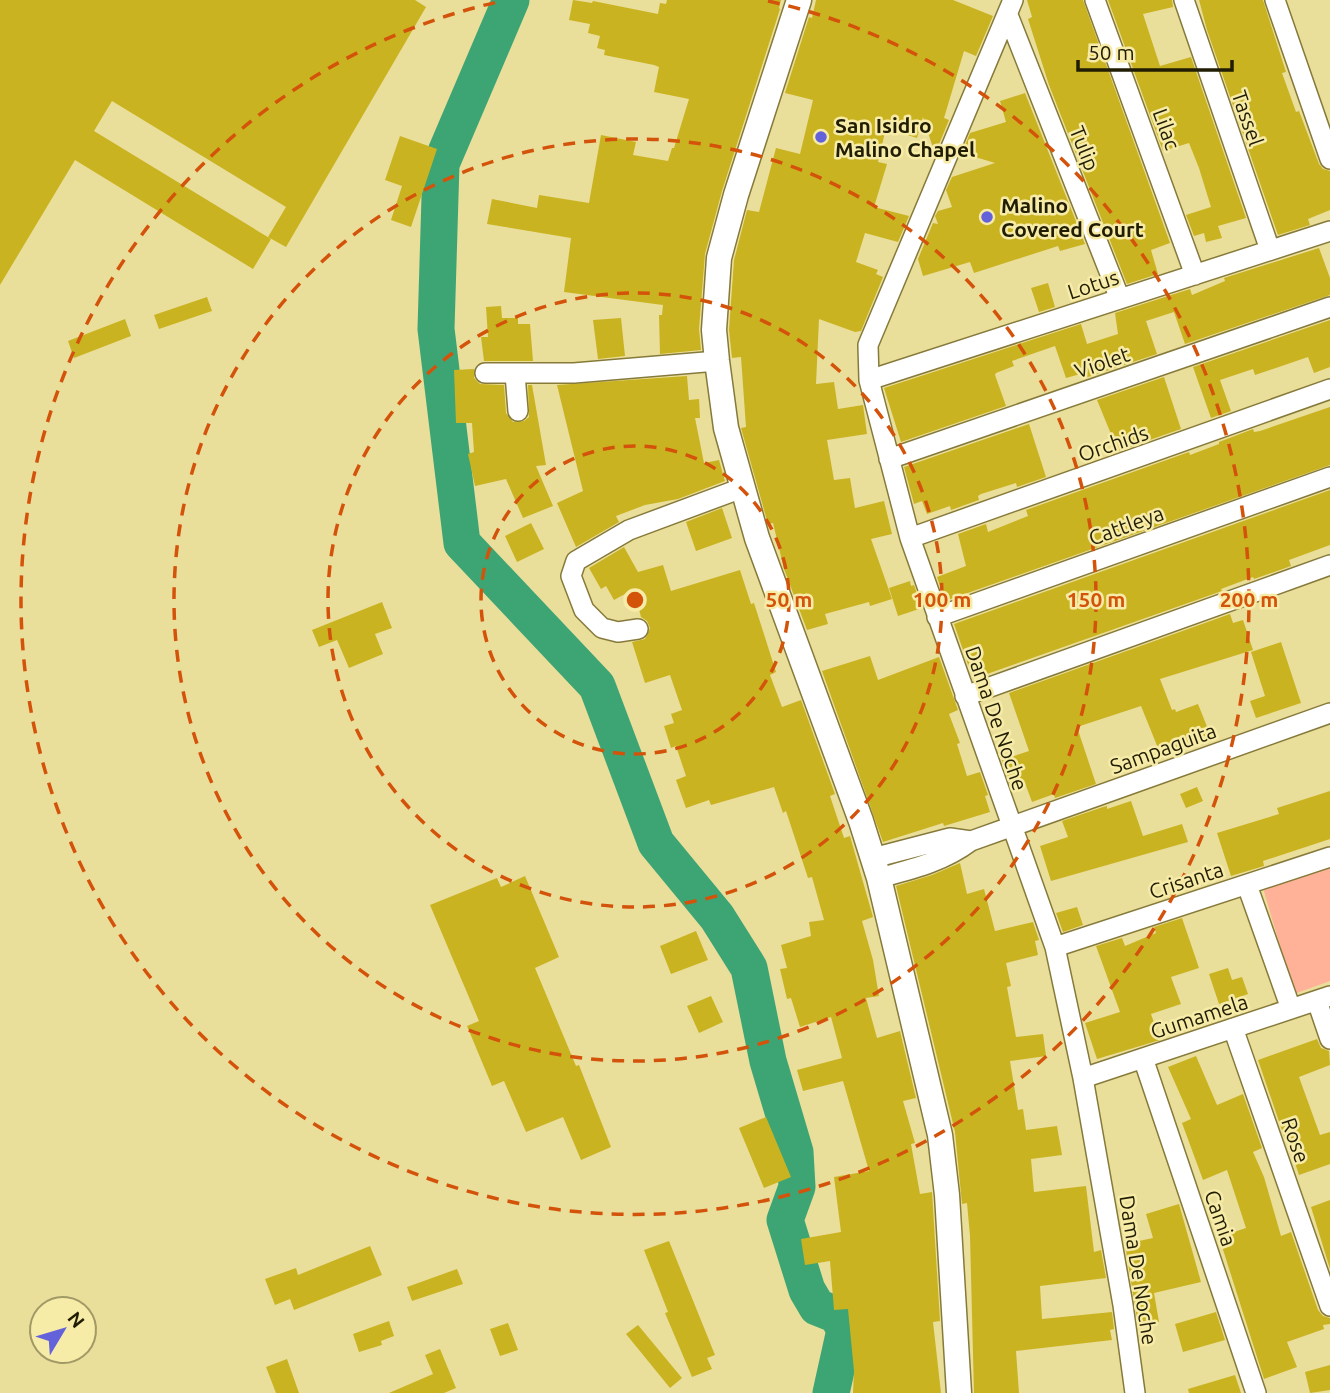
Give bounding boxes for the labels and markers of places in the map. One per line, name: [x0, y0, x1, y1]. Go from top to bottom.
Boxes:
place label: San Isidro Malino Chapel: [835, 113, 975, 161]
marker: San Isidro Malino Chapel: [813, 129, 829, 145]
place label: Malino Covered Court: [1001, 193, 1144, 241]
marker: Malino Covered Court: [979, 209, 995, 225]
centre of rings: [623, 588, 647, 612]

